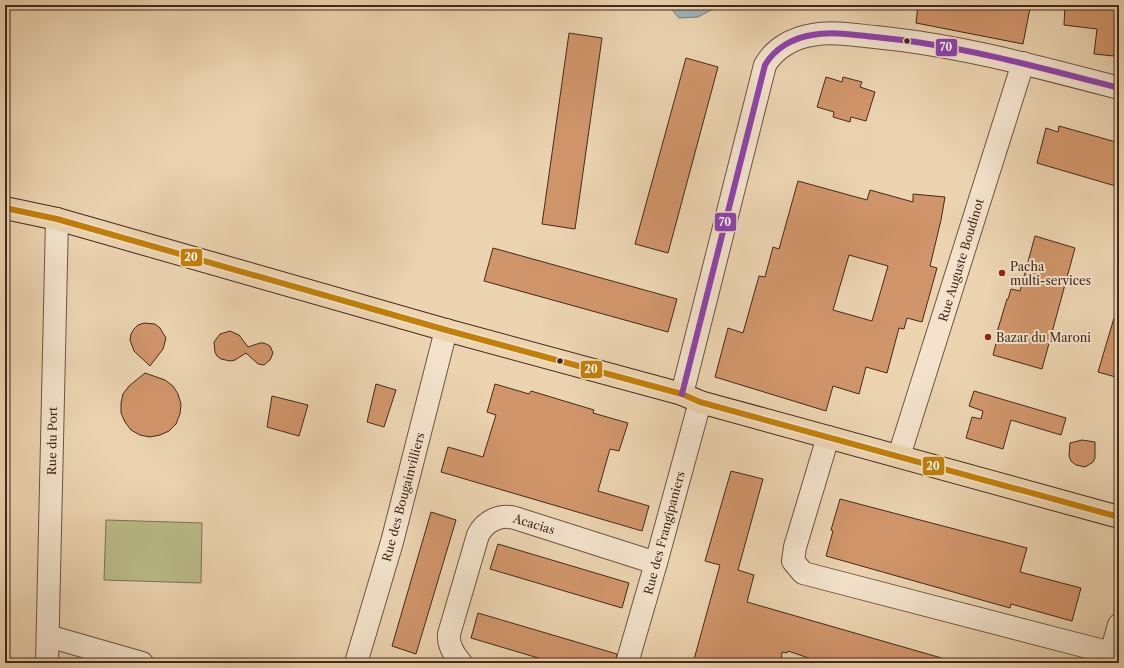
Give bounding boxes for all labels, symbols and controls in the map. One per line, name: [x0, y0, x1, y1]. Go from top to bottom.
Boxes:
unlabelled marker: [902, 36, 912, 46]
line badge: 70: [935, 38, 958, 57]
text: 70: [940, 40, 952, 54]
street label: Rue Auguste Boudinot: [935, 196, 987, 323]
line badge: 70: [714, 212, 737, 232]
text: 70: [719, 215, 731, 229]
line badge: 20: [180, 248, 203, 267]
text: 20: [184, 250, 198, 264]
place label: Pacha multi-services: [1010, 259, 1091, 288]
marker: Pacha multi-services: [997, 268, 1007, 278]
place label: Bazar du Maroni: [996, 330, 1091, 345]
marker: Bazar du Maroni: [983, 332, 993, 342]
unlabelled marker: [555, 356, 565, 366]
line badge: 20: [580, 360, 603, 379]
text: 20: [584, 362, 598, 376]
street label: Rue du Port: [44, 406, 60, 475]
street label: Rue des Bougainvilliers: [379, 431, 427, 563]
line badge: 20: [922, 456, 945, 476]
text: 20: [926, 459, 940, 473]
street label: Rue des Frangipaniers: [640, 470, 688, 596]
street label: Acacias: [510, 510, 557, 537]

